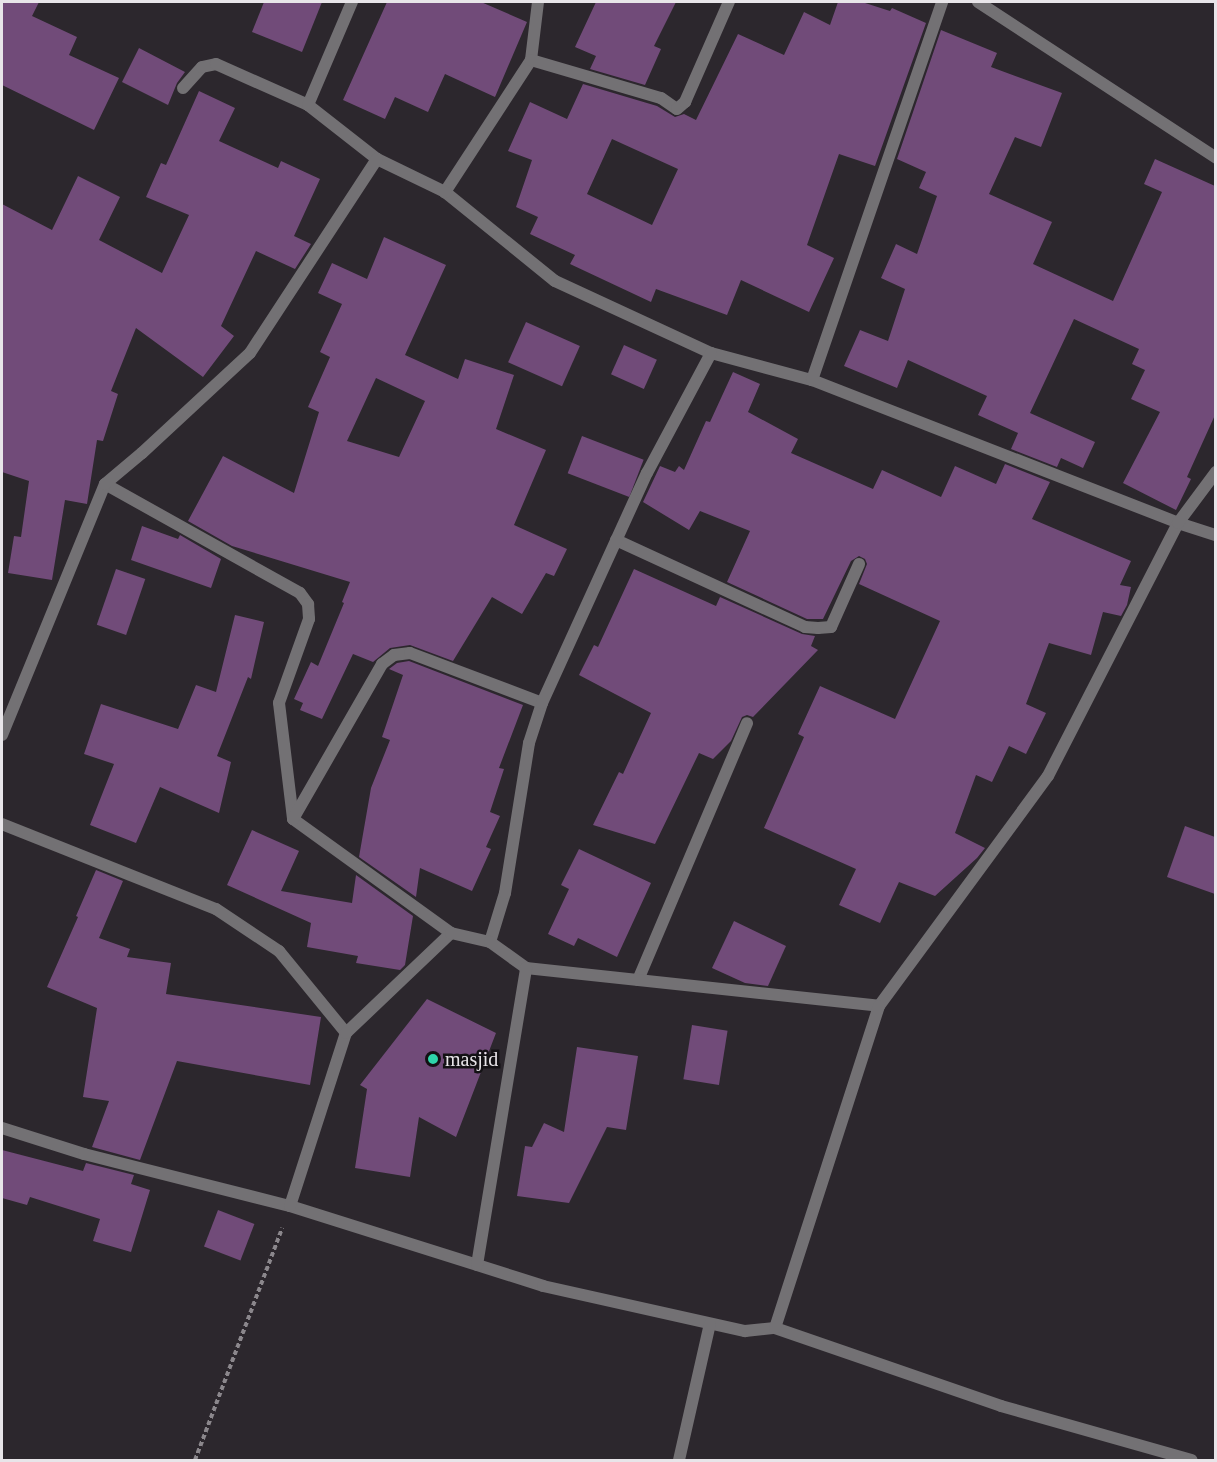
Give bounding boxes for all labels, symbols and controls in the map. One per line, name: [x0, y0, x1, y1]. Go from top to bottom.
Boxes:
place label: masjid: [445, 1047, 498, 1071]
marker: masjid: [426, 1052, 440, 1066]

